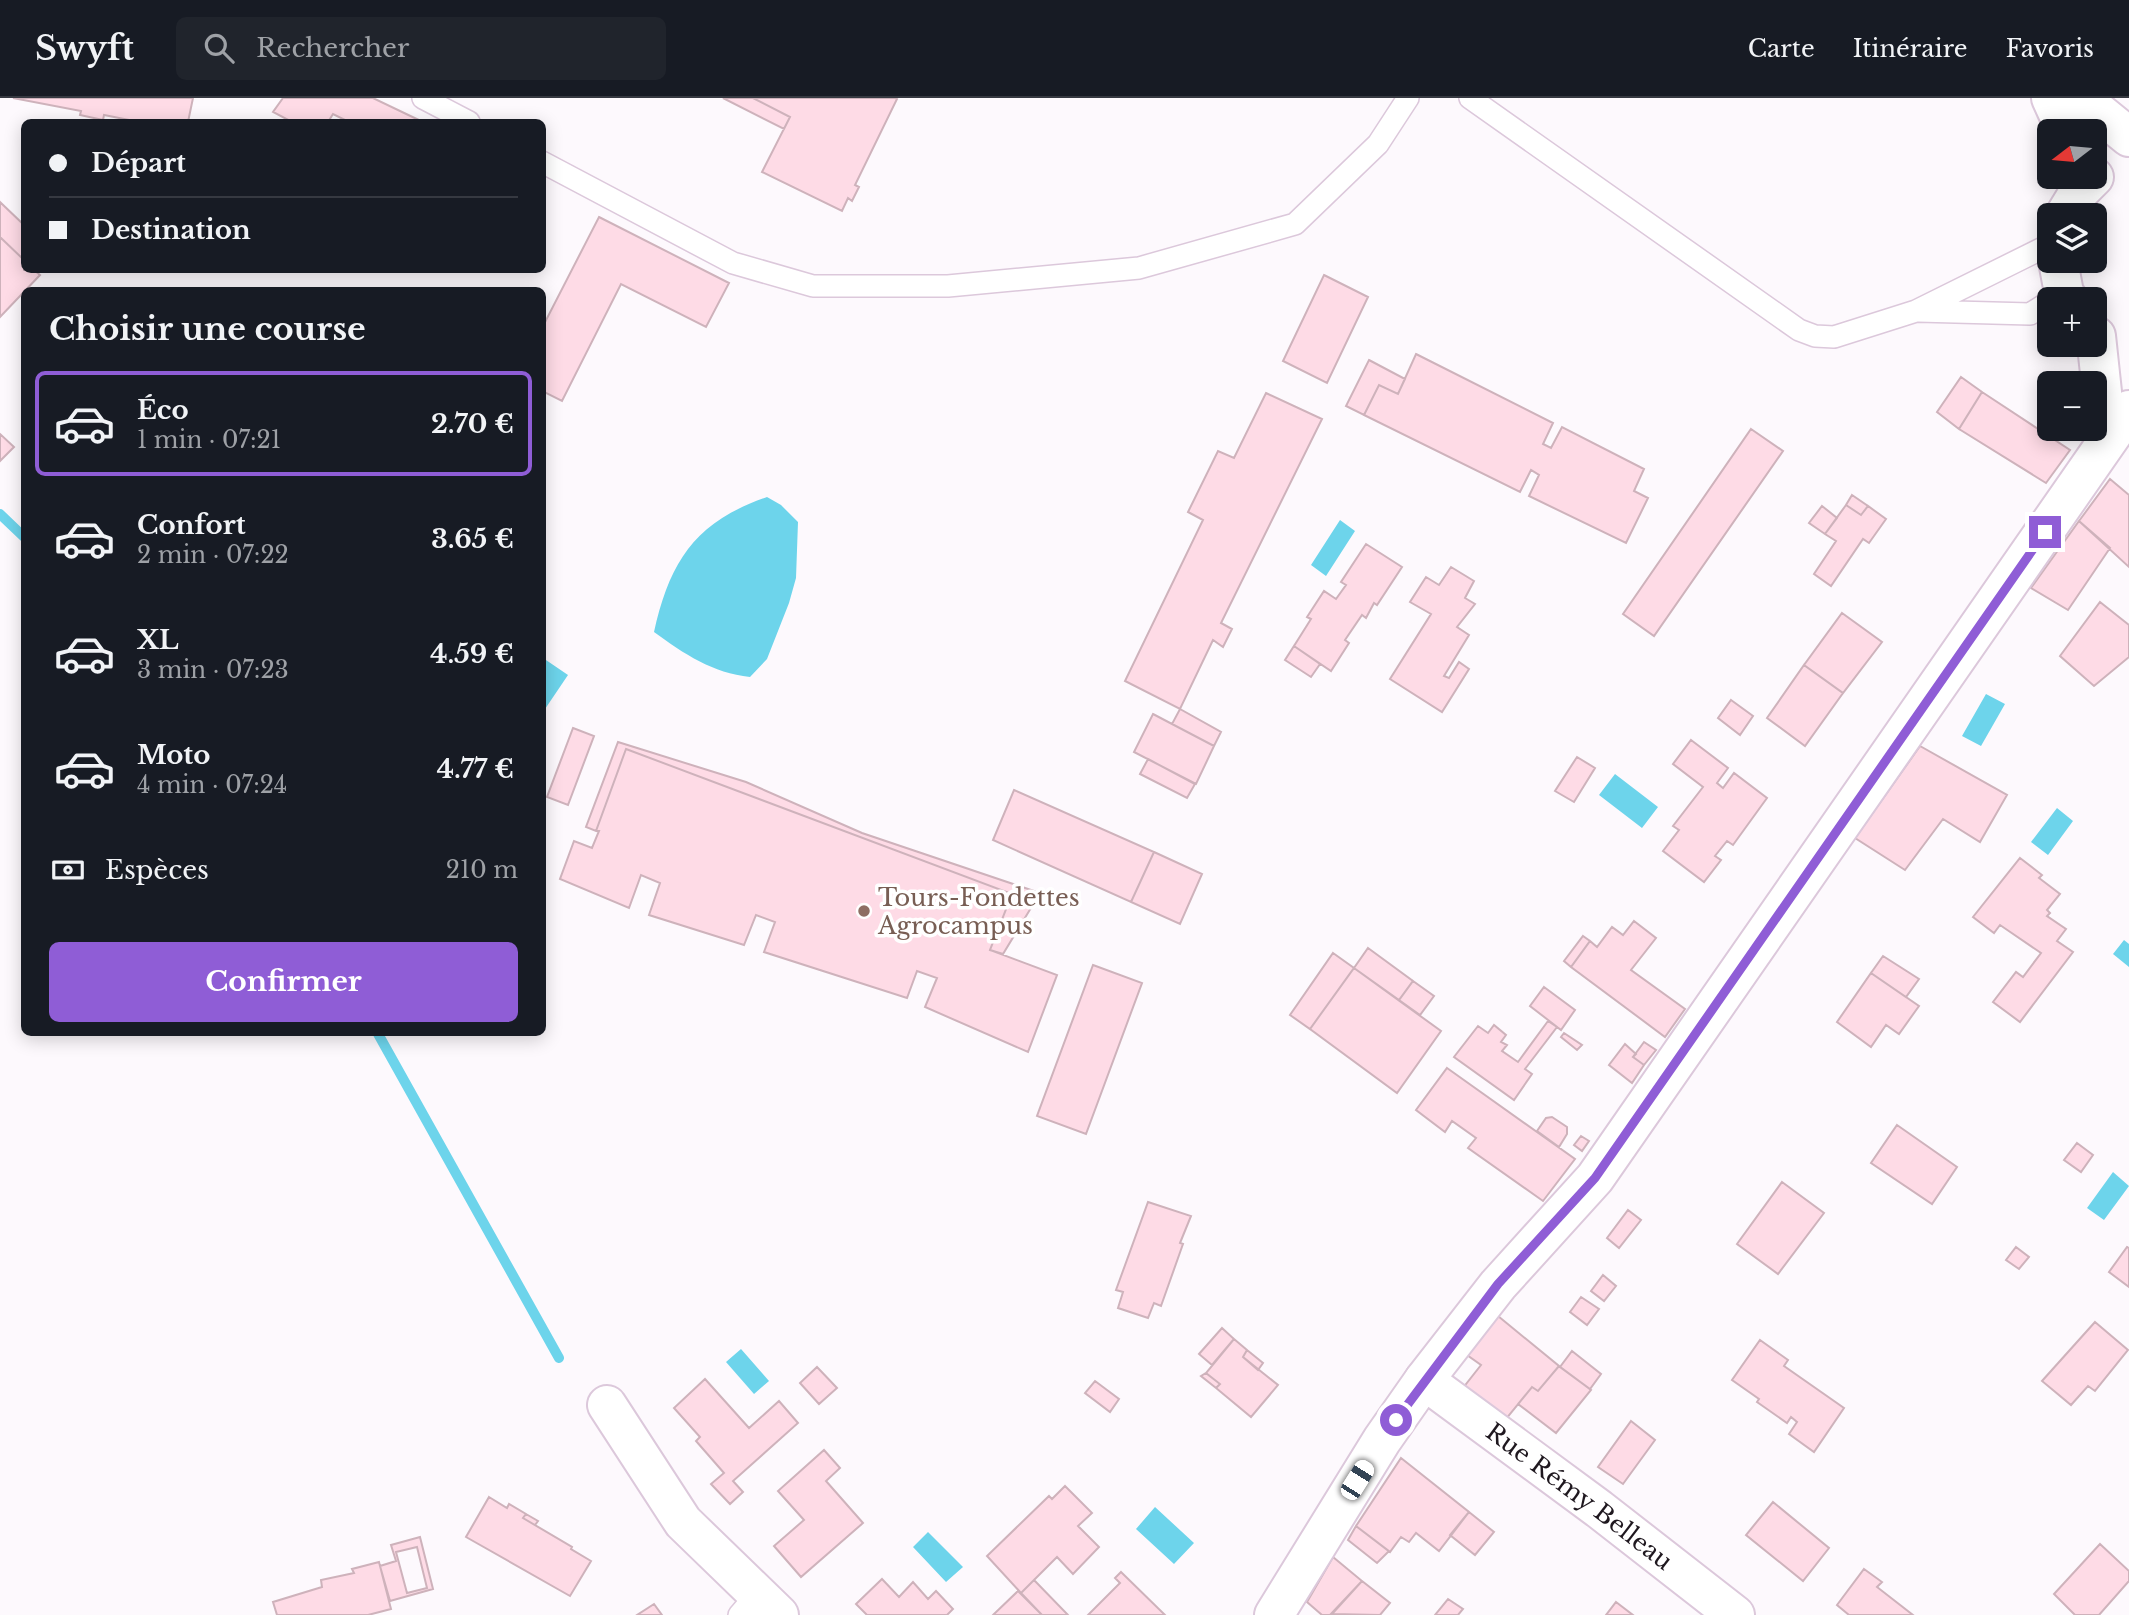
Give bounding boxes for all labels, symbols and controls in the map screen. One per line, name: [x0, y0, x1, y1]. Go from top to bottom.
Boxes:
search box: [176, 17, 666, 80]
text: Swyft: [35, 28, 134, 69]
icon: search: [200, 29, 238, 67]
text: Rechercher: [256, 32, 409, 64]
text: Carte: [1748, 34, 1815, 63]
text: Itinéraire: [1853, 34, 1968, 63]
text: Favoris: [2006, 34, 2094, 63]
north arrow: [2037, 119, 2107, 189]
map controls: [2037, 119, 2107, 441]
text: Départ: [91, 147, 186, 179]
button: layers: [2037, 203, 2107, 273]
text: Destination: [91, 214, 251, 246]
button: +: [2037, 287, 2107, 357]
text: Choisir une course: [49, 309, 366, 349]
button: −: [2037, 371, 2107, 441]
icon: car: [53, 392, 116, 455]
text: Éco: [137, 394, 189, 426]
text: 2.70 €: [431, 408, 514, 440]
text: 1 min · 07:21: [137, 426, 281, 454]
icon: car: [53, 507, 116, 570]
text: Confort: [137, 509, 246, 541]
route end: [2029, 516, 2061, 548]
text: 3.65 €: [431, 523, 514, 555]
text: 2 min · 07:22: [137, 541, 289, 569]
icon: car: [53, 622, 116, 685]
text: XL: [137, 624, 179, 656]
text: 4.59 €: [430, 638, 514, 670]
text: 3 min · 07:23: [137, 656, 289, 684]
icon: car: [53, 737, 116, 800]
text: Moto: [137, 739, 210, 771]
text: 4.77 €: [437, 753, 514, 785]
text: 4 min · 07:24: [137, 771, 287, 799]
icon: cash: [49, 851, 87, 889]
text: Espèces: [105, 854, 209, 886]
text: 210 m: [446, 856, 518, 884]
place label: Tours-Fondettes Agrocampus: [877, 883, 1080, 940]
marker: Tours-Fondettes Agrocampus: [856, 903, 872, 919]
button: Confirmer: [49, 942, 518, 1022]
route start: [1380, 1404, 1412, 1436]
street label: Rue Rémy Belleau: [1481, 1416, 1679, 1576]
car: [1337, 1457, 1378, 1503]

